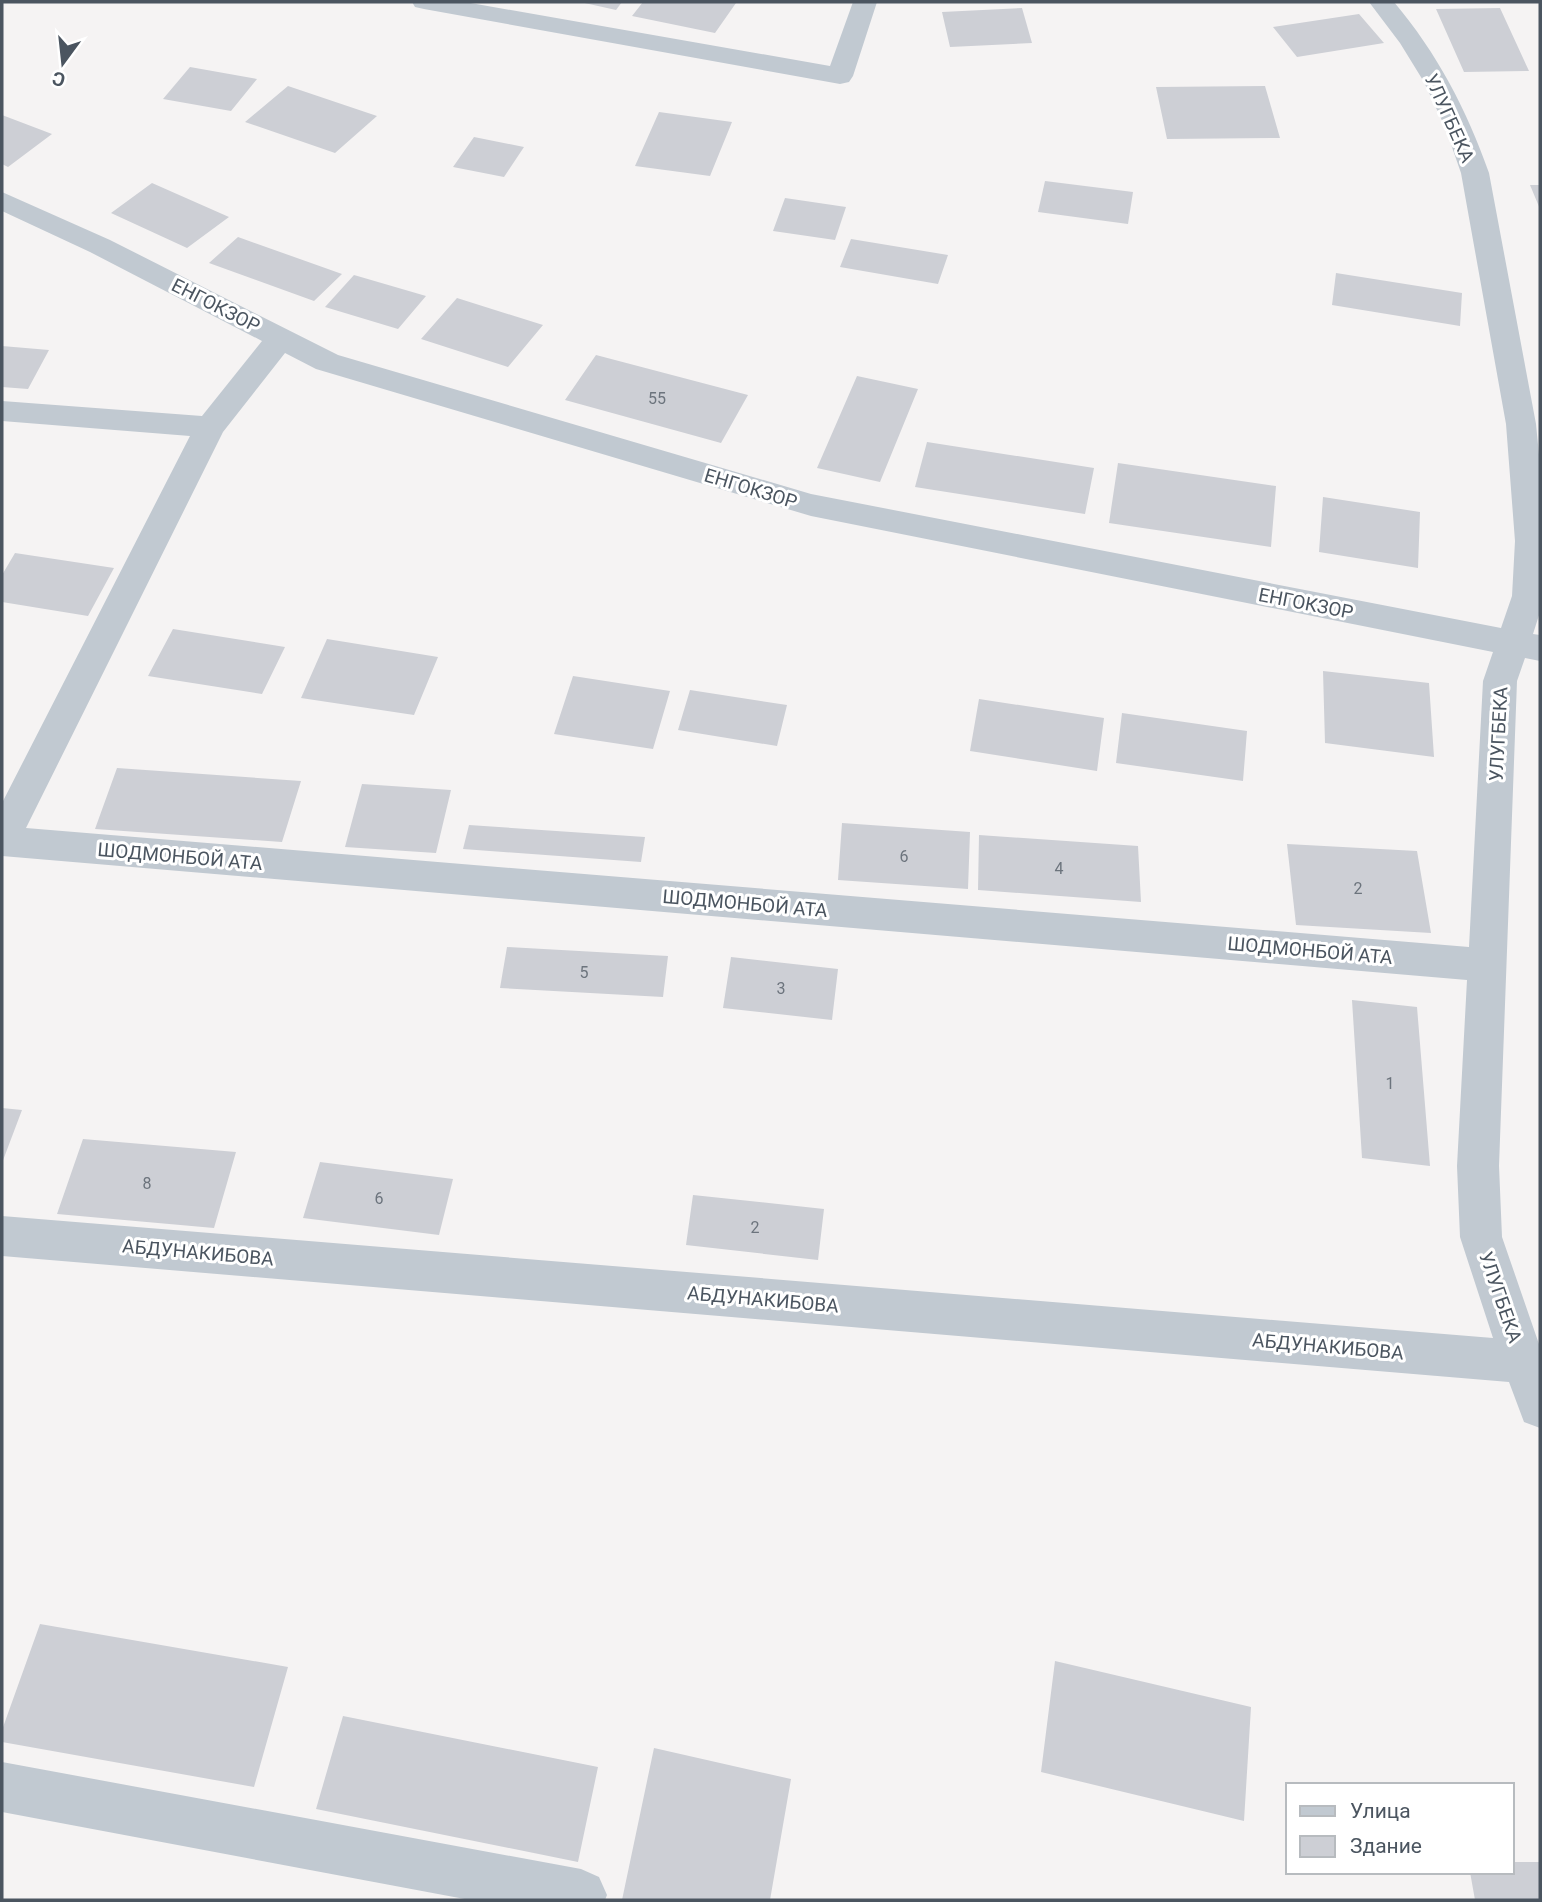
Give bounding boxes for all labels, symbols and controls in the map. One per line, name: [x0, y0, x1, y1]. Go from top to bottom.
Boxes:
north arrow: [28, 28, 98, 98]
text: С: [50, 66, 68, 92]
street label: УЛУГБЕКА: [1420, 70, 1480, 167]
street label: ЕНГОКЗОР: [168, 273, 264, 337]
house number: 55: [648, 389, 666, 408]
street label: ЕНГОКЗОР: [702, 463, 800, 514]
street label: ЕНГОКЗОР: [1257, 583, 1355, 624]
street label: УЛУГБЕКА: [1485, 685, 1512, 782]
street label: ШОДМОНБОЙ АТА: [96, 838, 264, 875]
house number: 6: [900, 847, 909, 866]
house number: 4: [1055, 859, 1064, 878]
house number: 2: [1354, 879, 1363, 898]
street label: ШОДМОНБОЙ АТА: [661, 885, 829, 922]
street label: ШОДМОНБОЙ АТА: [1226, 932, 1394, 969]
house number: 5: [580, 963, 589, 982]
house number: 3: [777, 979, 786, 998]
house number: 1: [1386, 1074, 1395, 1093]
house number: 8: [143, 1174, 152, 1193]
house number: 6: [375, 1189, 384, 1208]
house number: 2: [751, 1218, 760, 1237]
street label: АБДУНАКИБОВА: [121, 1234, 275, 1271]
street label: УЛУГБЕКА: [1474, 1249, 1527, 1346]
street label: АБДУНАКИБОВА: [686, 1281, 840, 1318]
street label: АБДУНАКИБОВА: [1251, 1328, 1405, 1365]
legend: [1286, 1783, 1514, 1874]
text: Улица: [1350, 1799, 1411, 1823]
text: Здание: [1350, 1834, 1422, 1858]

